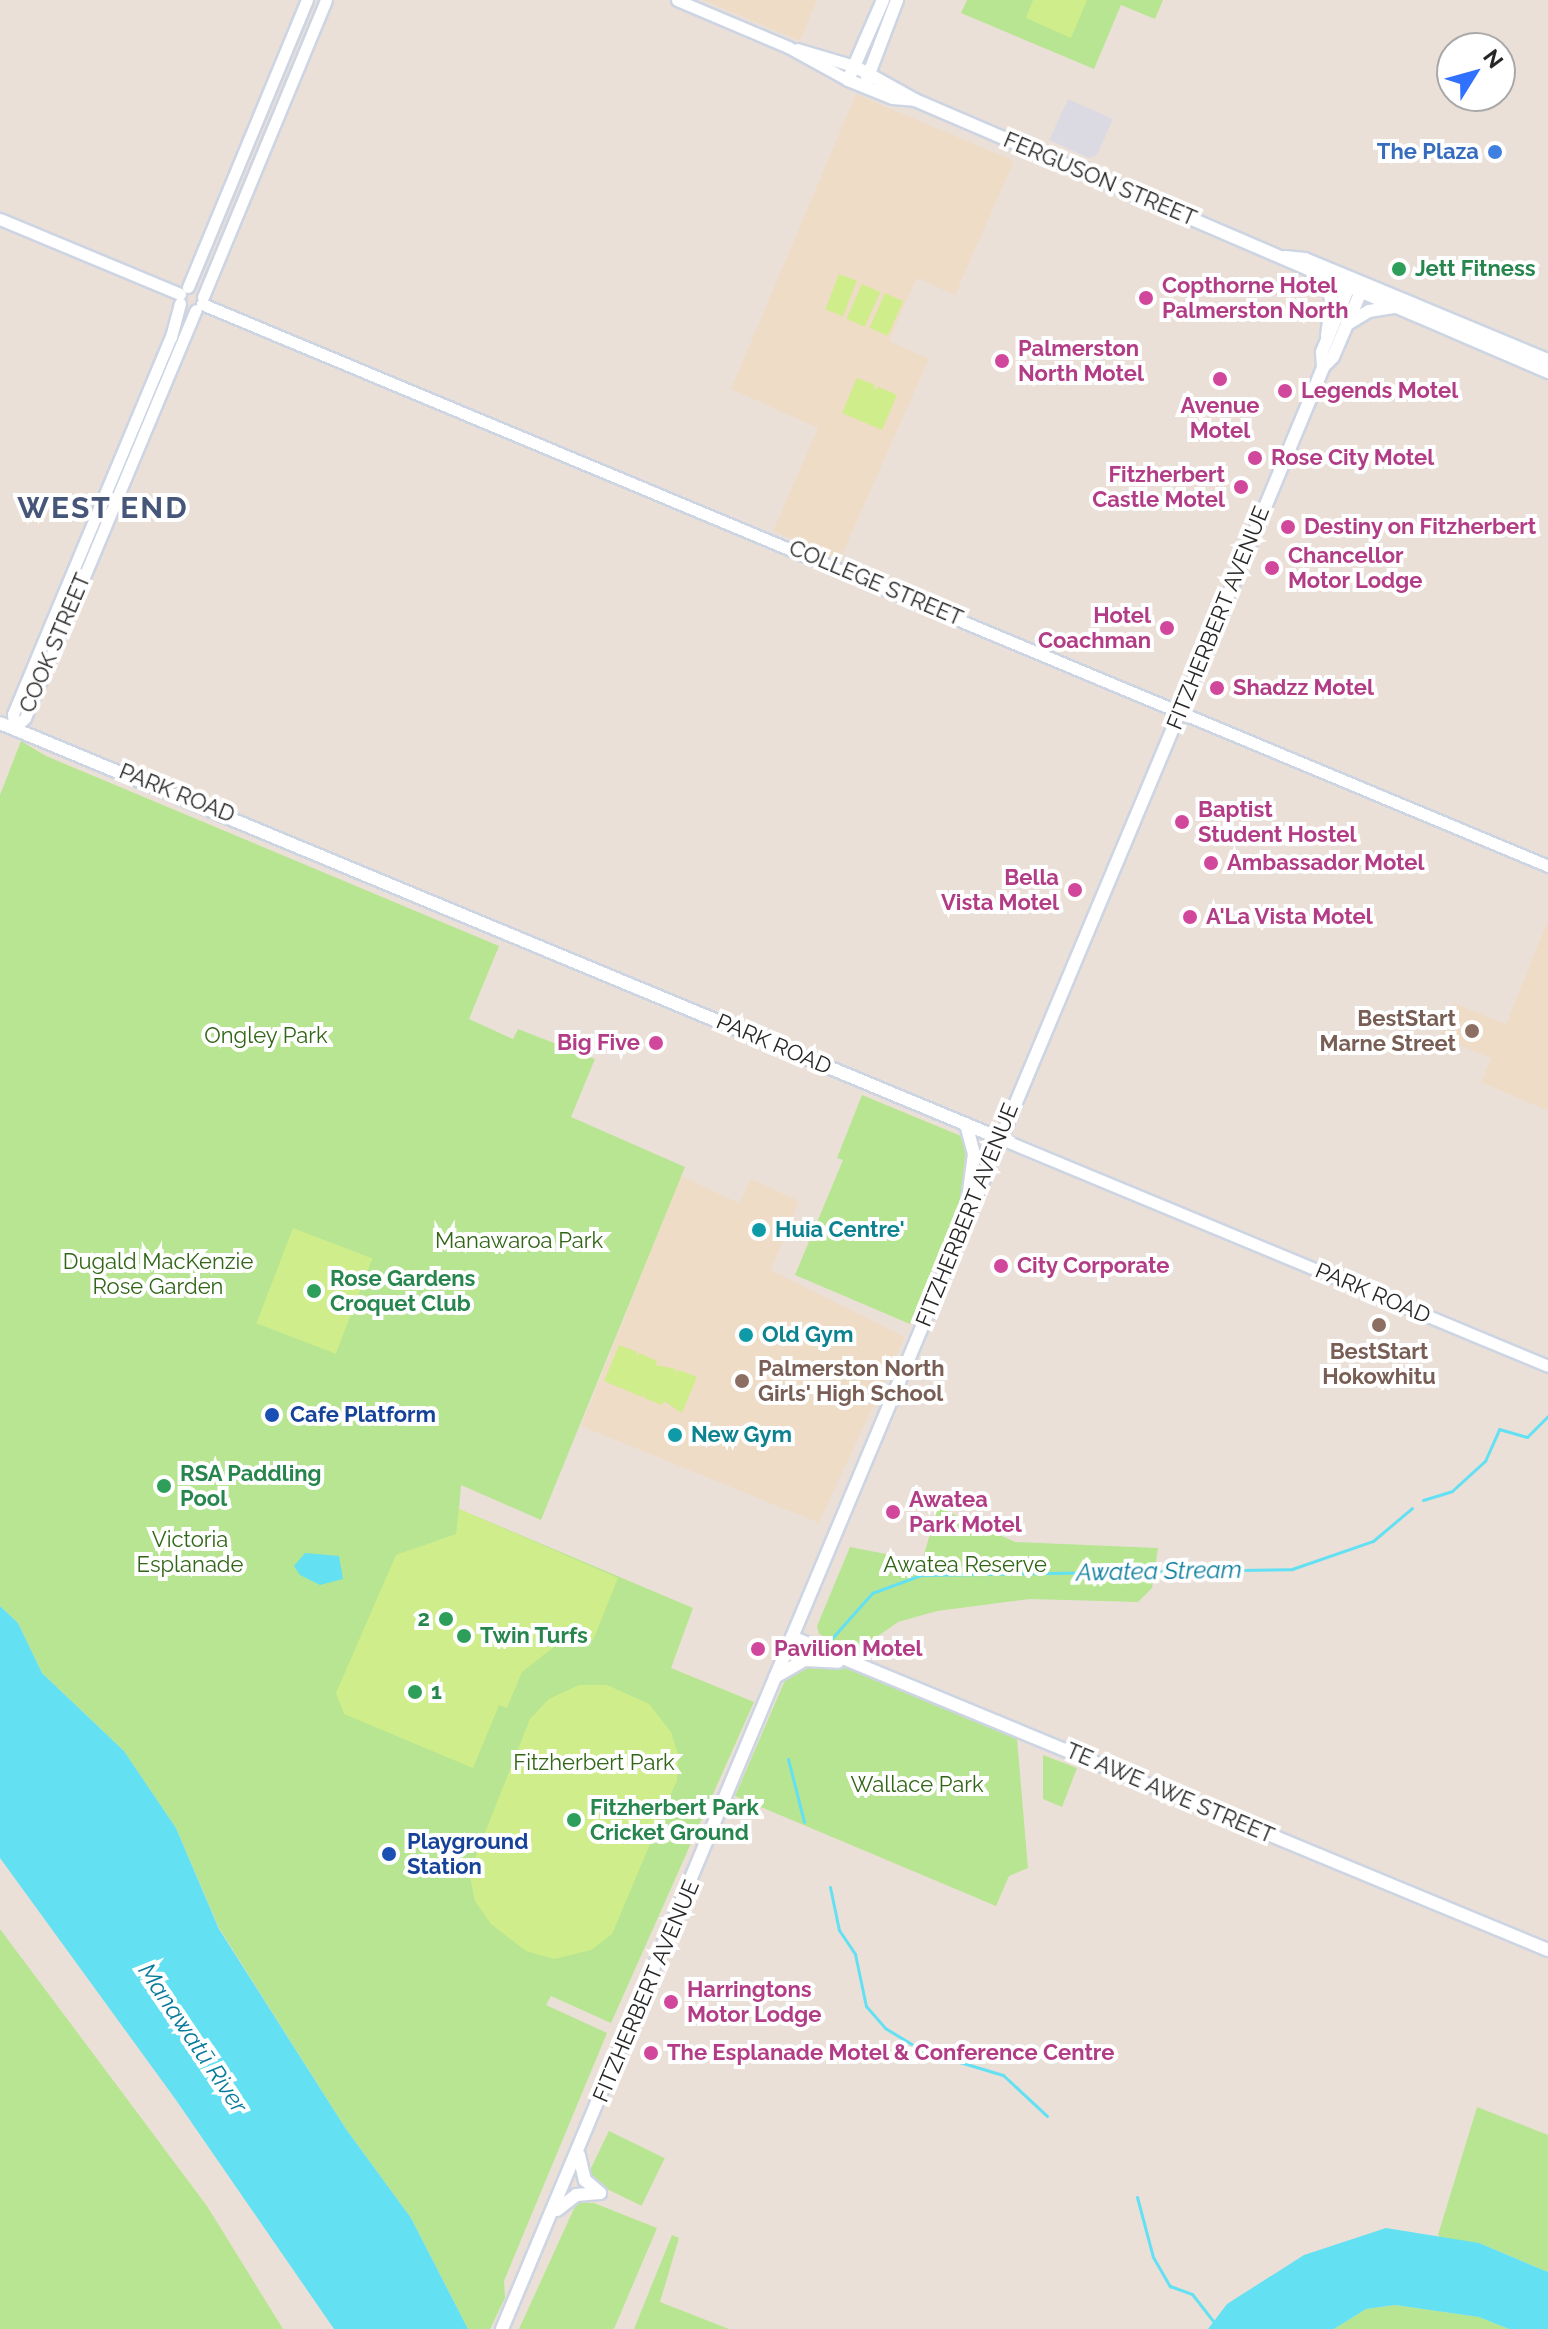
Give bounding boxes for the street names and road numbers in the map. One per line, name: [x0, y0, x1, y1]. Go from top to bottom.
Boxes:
street label: FERGUSON STREET: [1000, 126, 1200, 232]
street label: FITZHERBERT AVENUE: [1161, 502, 1275, 734]
street label: COLLEGE STREET: [785, 534, 967, 632]
street label: COOK STREET: [14, 569, 96, 717]
street label: PARK ROAD: [115, 758, 239, 828]
street label: PARK ROAD: [712, 1008, 836, 1080]
street label: FITZHERBERT AVENUE: [910, 1099, 1024, 1331]
street label: PARK ROAD: [1311, 1257, 1435, 1329]
street label: TE AWE AWE STREET: [1061, 1737, 1279, 1849]
street label: FITZHERBERT AVENUE: [587, 1875, 705, 2107]

